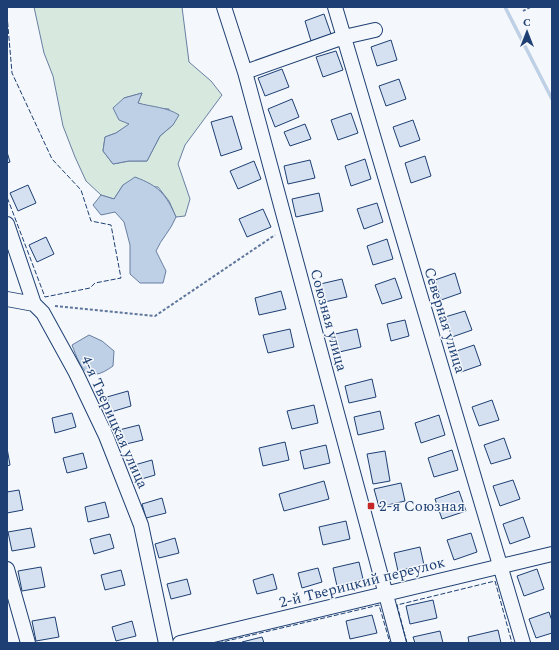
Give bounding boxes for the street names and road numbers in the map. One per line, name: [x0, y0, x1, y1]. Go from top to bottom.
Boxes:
street label: Северная улица: [417, 264, 472, 377]
street label: Союзная улица: [304, 266, 353, 375]
street label: 4-я Тверицкая улица: [75, 352, 154, 493]
street label: 2-й Тверицкий переулок: [277, 551, 448, 614]

